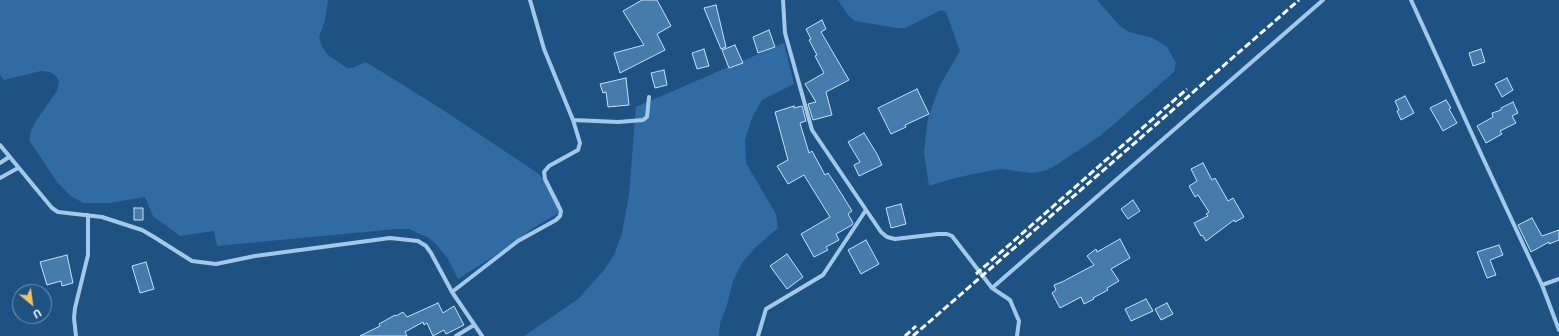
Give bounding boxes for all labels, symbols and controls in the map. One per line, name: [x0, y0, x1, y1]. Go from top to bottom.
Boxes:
north arrow: [12, 284, 52, 324]
text: U: [31, 307, 44, 321]

